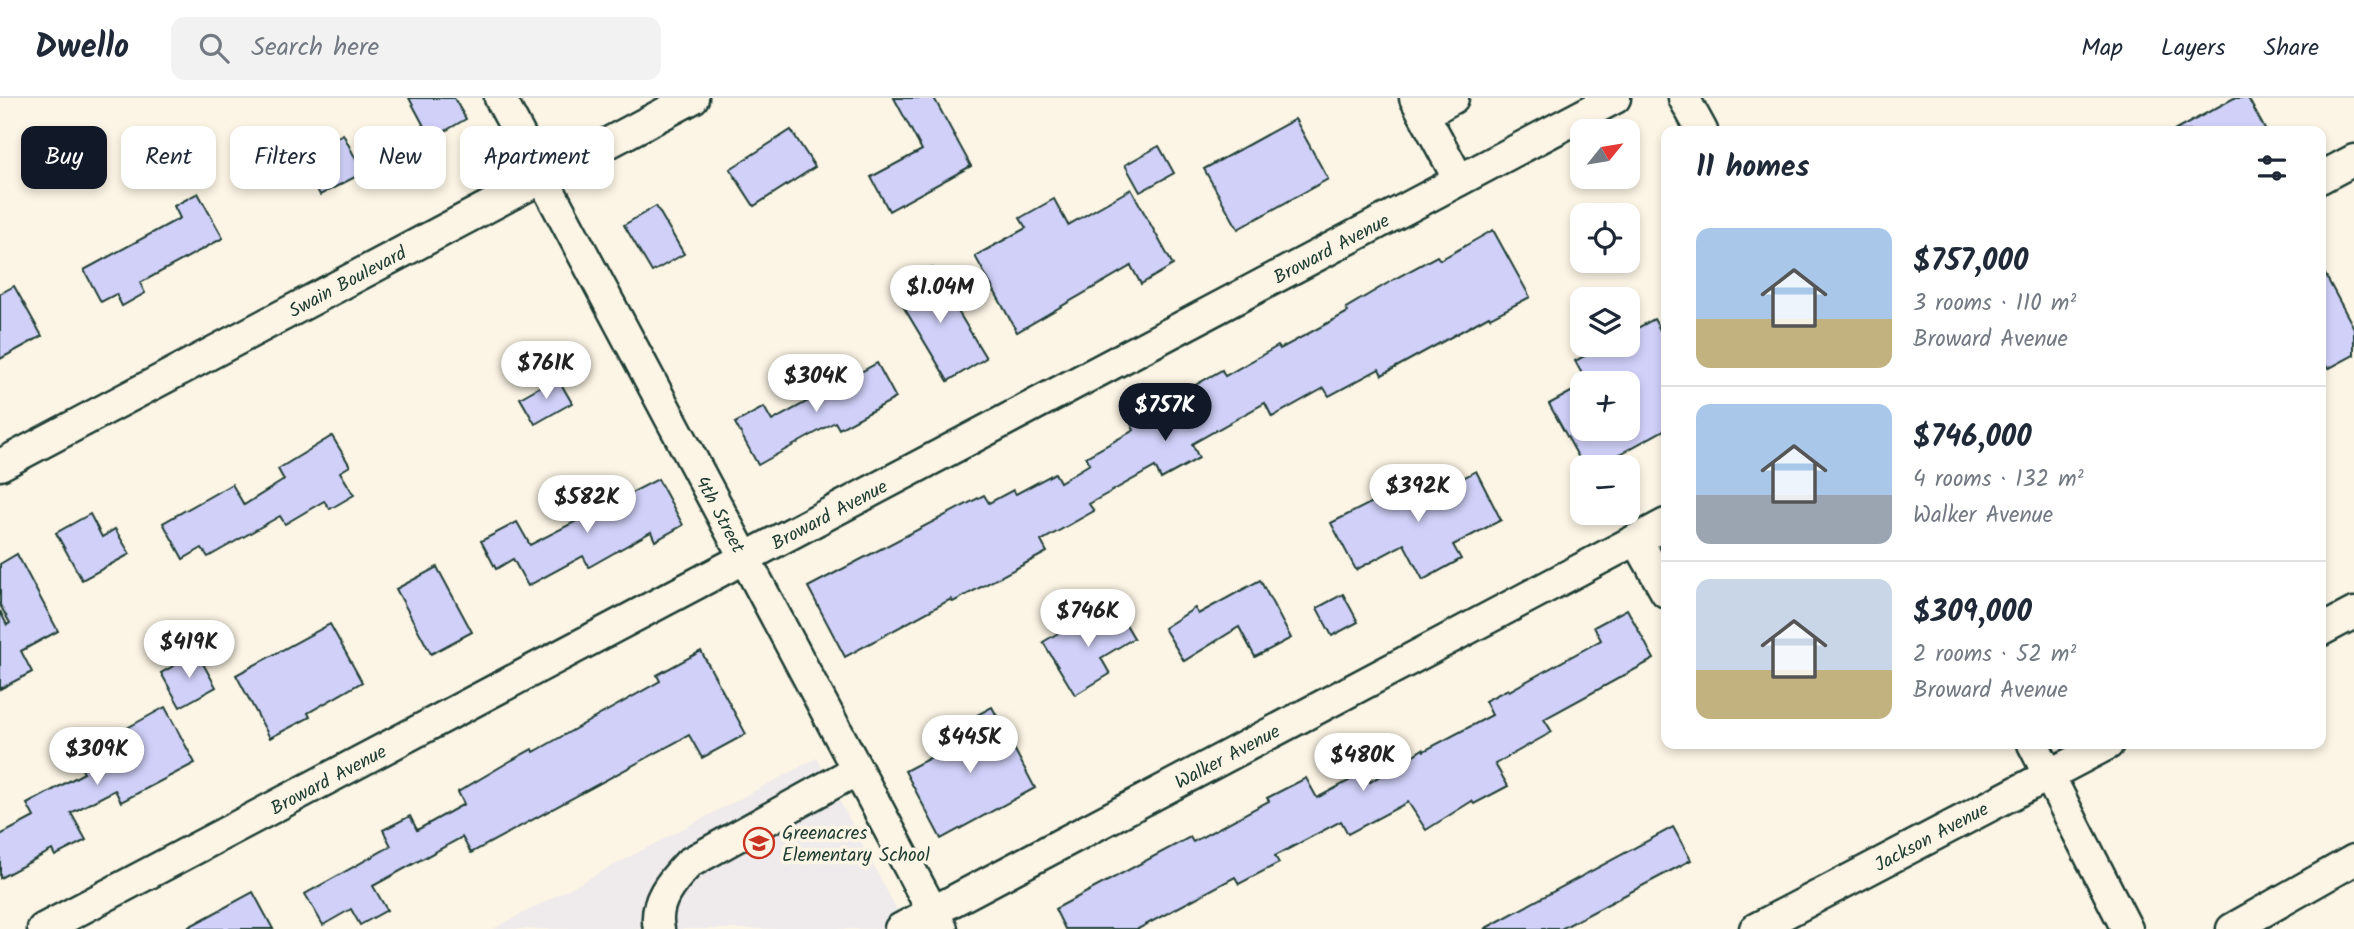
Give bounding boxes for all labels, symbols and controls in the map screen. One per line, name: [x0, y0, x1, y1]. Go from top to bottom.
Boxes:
search box: [171, 17, 661, 80]
text: Dwello: [35, 22, 129, 75]
text: Search here: [251, 27, 379, 69]
icon: search: [195, 29, 233, 67]
text: Map: [2081, 29, 2123, 68]
text: Layers: [2161, 29, 2225, 68]
text: Share: [2263, 29, 2319, 68]
north arrow: [1570, 119, 1640, 189]
map controls: [1570, 119, 1640, 525]
chip: Buy: [21, 126, 107, 189]
chip: Rent: [121, 126, 216, 189]
chip: Filters: [230, 126, 340, 189]
chip: New: [354, 126, 446, 189]
chip: Apartment: [460, 126, 614, 189]
text: 11 homes: [1696, 144, 1809, 192]
icon: filters: [2253, 149, 2291, 187]
button: locate: [1570, 203, 1640, 273]
street label: Broward Avenue: [1268, 206, 1396, 293]
text: $757,000: [1913, 238, 2028, 286]
street label: Swain Boulevard: [284, 239, 413, 326]
icon: home: [1752, 256, 1836, 340]
pin: $1.04M: [883, 266, 997, 325]
text: $1.04M: [906, 270, 974, 306]
text: 3 rooms · 110 m²: [1913, 286, 2076, 322]
button: layers: [1570, 287, 1640, 357]
text: Broward Avenue: [1913, 322, 2068, 358]
pin: $761K: [497, 342, 595, 401]
text: $761K: [517, 346, 575, 382]
pin: $304K: [767, 354, 865, 414]
text: $304K: [784, 359, 848, 395]
button: +: [1570, 371, 1640, 441]
pin: $757K: [1116, 384, 1214, 443]
text: $757K: [1135, 388, 1195, 424]
text: $746,000: [1913, 414, 2032, 462]
icon: home: [1752, 432, 1836, 516]
button: −: [1570, 455, 1640, 525]
text: 4 rooms · 132 m²: [1913, 462, 2084, 498]
pin: $392K: [1369, 464, 1467, 524]
text: $392K: [1385, 469, 1451, 505]
street label: 4th Street: [686, 471, 752, 560]
street label: Broward Avenue: [766, 472, 894, 559]
pin: $582K: [538, 476, 636, 535]
text: $582K: [554, 480, 620, 516]
text: Walker Avenue: [1913, 498, 2053, 534]
pin: $746K: [1039, 589, 1137, 649]
text: $309,000: [1913, 589, 2032, 637]
text: $746K: [1056, 594, 1120, 630]
icon: home: [1752, 607, 1836, 691]
pin: $419K: [140, 620, 238, 680]
text: $419K: [160, 625, 218, 661]
text: 2 rooms · 52 m²: [1913, 637, 2076, 673]
text: Broward Avenue: [1913, 673, 2068, 709]
pin: $445K: [921, 716, 1019, 775]
street label: Walker Avenue: [1170, 717, 1286, 798]
text: $445K: [938, 720, 1002, 756]
pin: $309K: [48, 728, 146, 787]
text: $309K: [65, 732, 129, 768]
pin: $480K: [1314, 734, 1412, 793]
street label: Broward Avenue: [265, 737, 393, 824]
text: $480K: [1330, 738, 1396, 774]
street label: Jackson Avenue: [1869, 795, 1995, 880]
place label: Greenacres Elementary School: [782, 819, 930, 871]
school or university icon: Greenacres Elementary School: [742, 826, 776, 860]

